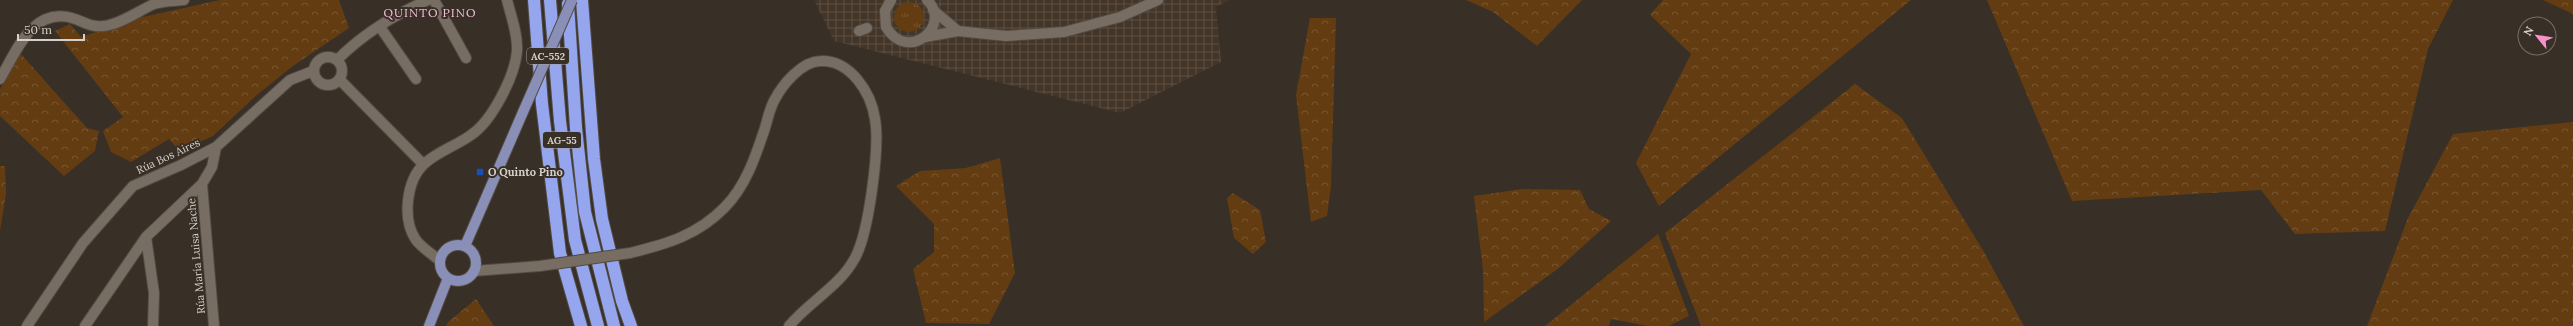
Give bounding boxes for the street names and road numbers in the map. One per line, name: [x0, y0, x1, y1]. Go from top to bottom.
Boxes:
road number: AC-552: [527, 48, 569, 64]
road number: AG-55: [543, 132, 581, 148]
street label: Rúa Bos Aires: [134, 135, 202, 177]
street label: Rúa María Luisa Nache: [184, 197, 208, 315]

